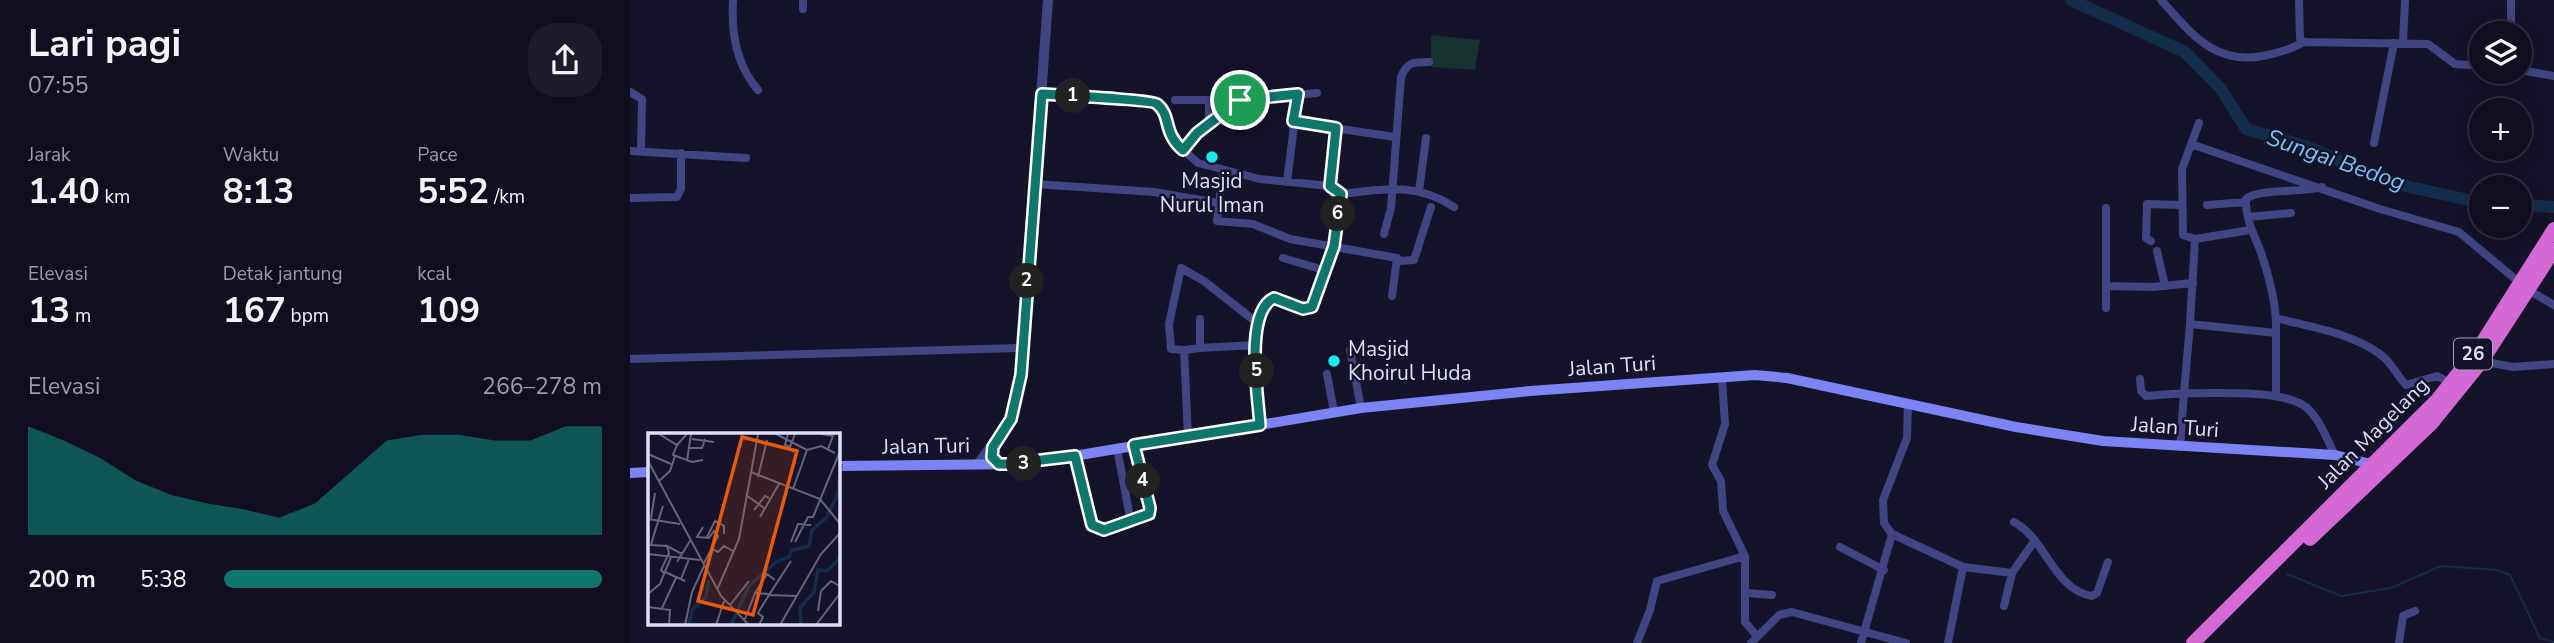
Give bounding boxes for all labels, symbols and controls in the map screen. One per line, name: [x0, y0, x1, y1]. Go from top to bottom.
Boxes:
text: Lari pagi: [28, 18, 181, 69]
map controls: [2469, 21, 2532, 238]
button: layers: [2469, 21, 2532, 84]
button: share: [528, 23, 602, 97]
text: 07:55: [28, 70, 88, 101]
pin: [1210, 70, 1270, 130]
pin: 1: [1056, 78, 1090, 114]
icon: arrive: [1221, 81, 1259, 119]
text: 1: [1067, 82, 1078, 108]
button: +: [2469, 98, 2532, 161]
water label: Sungai Bedog: [2263, 122, 2409, 198]
text: Jarak: [28, 142, 71, 168]
text: Waktu: [223, 142, 279, 168]
text: Pace: [417, 142, 458, 168]
marker: Masjid Nurul Iman: [1204, 149, 1220, 165]
place label: Masjid Nurul Iman: [1160, 167, 1264, 219]
text: 1.40: [28, 168, 100, 215]
text: 8:13: [223, 168, 294, 215]
text: 5:52: [417, 168, 489, 215]
button: −: [2469, 175, 2532, 238]
text: km: [100, 184, 130, 210]
text: /km: [489, 184, 525, 210]
pin: 6: [1320, 196, 1356, 232]
text: 6: [1332, 200, 1343, 226]
text: Elevasi: [28, 261, 88, 287]
text: Detak jantung: [223, 261, 343, 287]
text: kcal: [417, 261, 451, 287]
pin: 2: [1010, 264, 1044, 298]
text: 2: [1021, 267, 1032, 293]
text: 13: [28, 287, 70, 334]
text: 167: [223, 287, 286, 334]
text: 109: [417, 287, 480, 334]
text: m: [70, 303, 91, 329]
text: bpm: [286, 303, 329, 329]
place label: Masjid Khoirul Huda: [1348, 335, 1472, 387]
road number: 26: [2454, 338, 2492, 370]
street label: Jalan Turi: [1566, 349, 1657, 383]
marker: Masjid Khoirul Huda: [1326, 353, 1342, 369]
pin: 5: [1240, 354, 1274, 388]
text: 5: [1251, 357, 1262, 383]
text: Elevasi: [28, 371, 100, 402]
text: 266–278 m: [482, 371, 602, 402]
street label: Jalan Magelang: [2311, 371, 2435, 495]
street label: Jalan Turi: [2129, 410, 2220, 444]
street label: Jalan Turi: [881, 431, 970, 461]
inset map: [648, 433, 840, 626]
pin: 3: [1006, 447, 1042, 482]
text: 3: [1018, 450, 1029, 476]
pin: 4: [1126, 463, 1160, 498]
text: 4: [1137, 467, 1148, 493]
text: 200 m: [28, 564, 96, 595]
text: 5:38: [140, 564, 187, 595]

